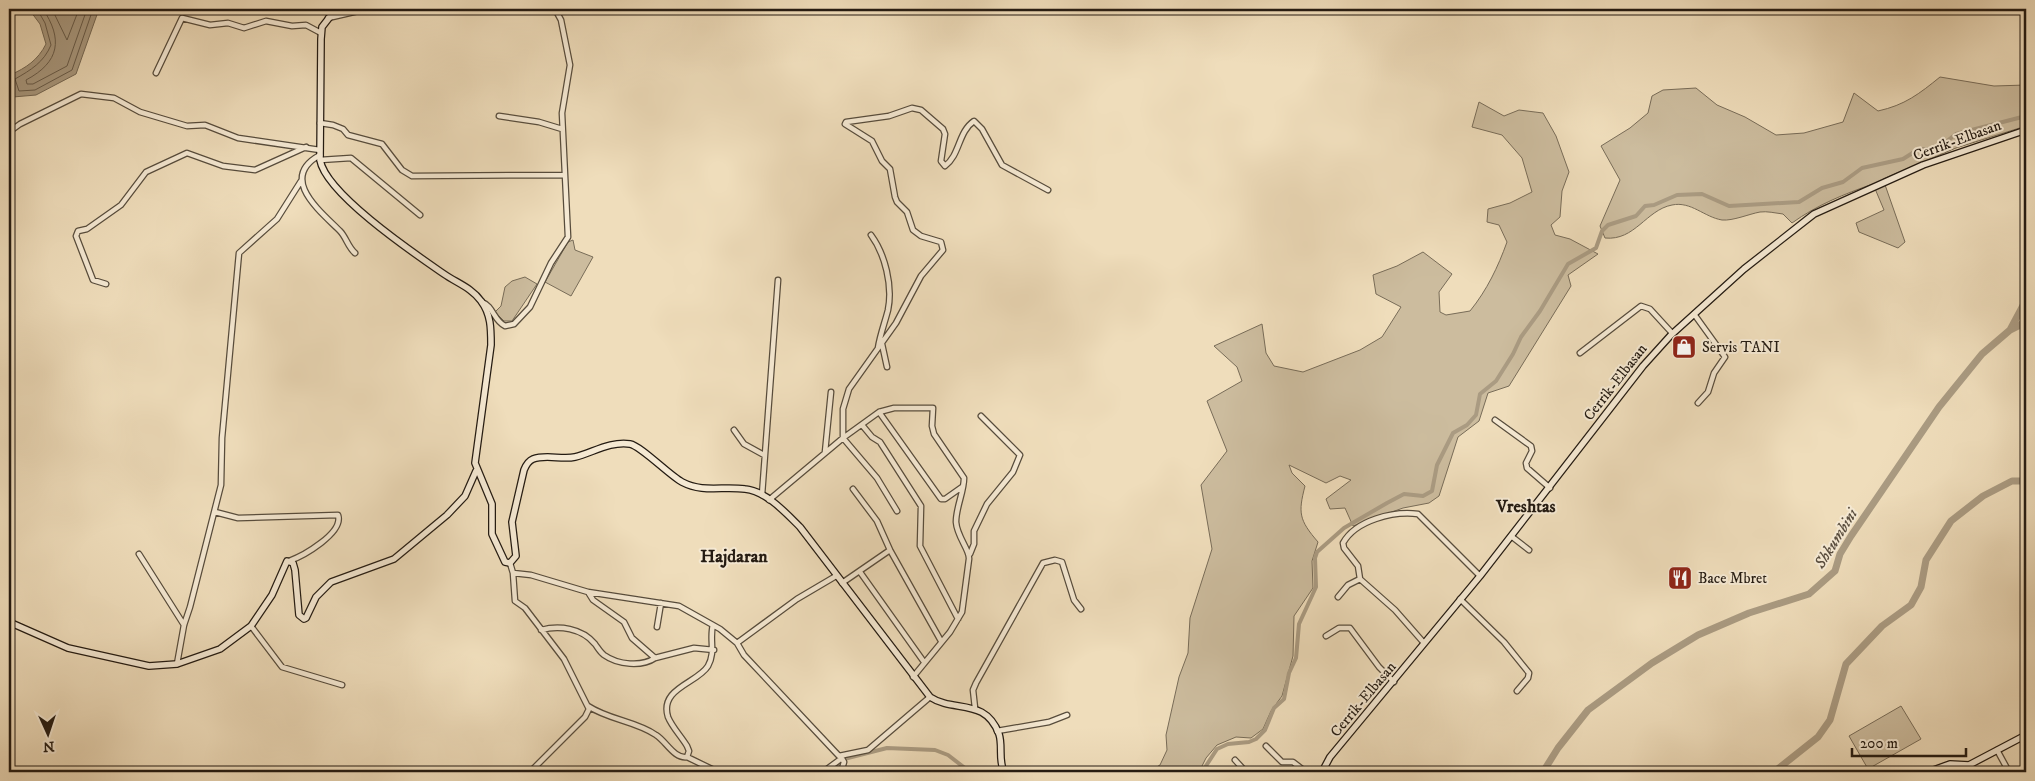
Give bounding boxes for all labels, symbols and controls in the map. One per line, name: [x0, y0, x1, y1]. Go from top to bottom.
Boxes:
street label: Cerrik-Elbasan: [1910, 116, 2004, 165]
shop icon: Servis TANI: [1671, 334, 1697, 360]
place label: Servis TANI: [1702, 338, 1780, 357]
street label: Cerrik-Elbasan: [1579, 340, 1651, 425]
district label: Vreshtas: [1495, 496, 1556, 518]
water label: Shkumbini: [1809, 504, 1862, 573]
district label: Hajdaran: [700, 546, 768, 568]
restaurant icon: Bace Mbret: [1667, 565, 1693, 591]
place label: Bace Mbret: [1698, 569, 1767, 588]
street label: Cerrik-Elbasan: [1326, 658, 1400, 741]
north arrow: [22, 708, 72, 758]
scale bar: [1852, 726, 1966, 758]
text: 200 m: [1860, 734, 1898, 753]
text: N: [42, 737, 55, 755]

